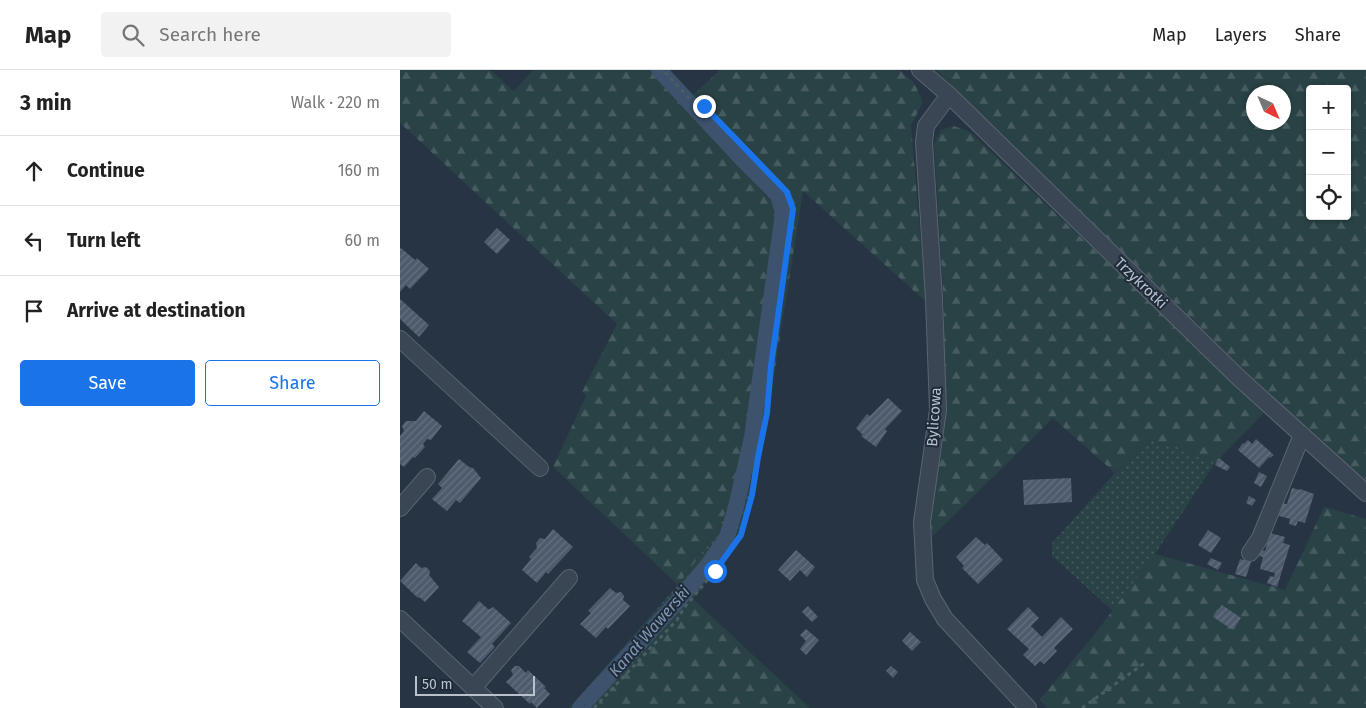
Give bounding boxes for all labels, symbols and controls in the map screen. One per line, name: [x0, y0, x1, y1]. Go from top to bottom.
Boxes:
search box: [101, 12, 451, 57]
text: Map: [25, 21, 71, 49]
icon: search: [119, 21, 147, 49]
text: Search here: [159, 23, 261, 46]
text: Map: [1152, 24, 1187, 46]
text: Layers: [1215, 24, 1267, 46]
text: Share: [1295, 24, 1341, 46]
north arrow: [1246, 85, 1291, 130]
map controls: [1306, 85, 1351, 220]
button: +: [1306, 85, 1351, 130]
text: 3 min: [20, 90, 72, 116]
text: Walk · 220 m: [291, 93, 380, 112]
route end: [693, 95, 716, 118]
button: −: [1306, 130, 1351, 175]
icon: ahead: [20, 157, 48, 185]
text: Continue: [67, 159, 145, 182]
text: 160 m: [338, 161, 380, 180]
button: locate: [1306, 175, 1351, 220]
icon: left: [20, 227, 48, 255]
text: Turn left: [67, 229, 141, 252]
text: 60 m: [345, 231, 380, 250]
street label: Trzykrotki: [1111, 254, 1171, 312]
icon: arrive: [20, 297, 48, 325]
text: Arrive at destination: [67, 299, 246, 322]
button: Save: [20, 360, 195, 406]
button: Share: [205, 360, 380, 406]
street label: Bylicowa: [923, 387, 945, 447]
route start: [704, 560, 727, 583]
water label: Kanał Wawerski: [605, 582, 694, 680]
scale bar: [415, 673, 535, 696]
text: 50 m: [422, 676, 453, 693]

